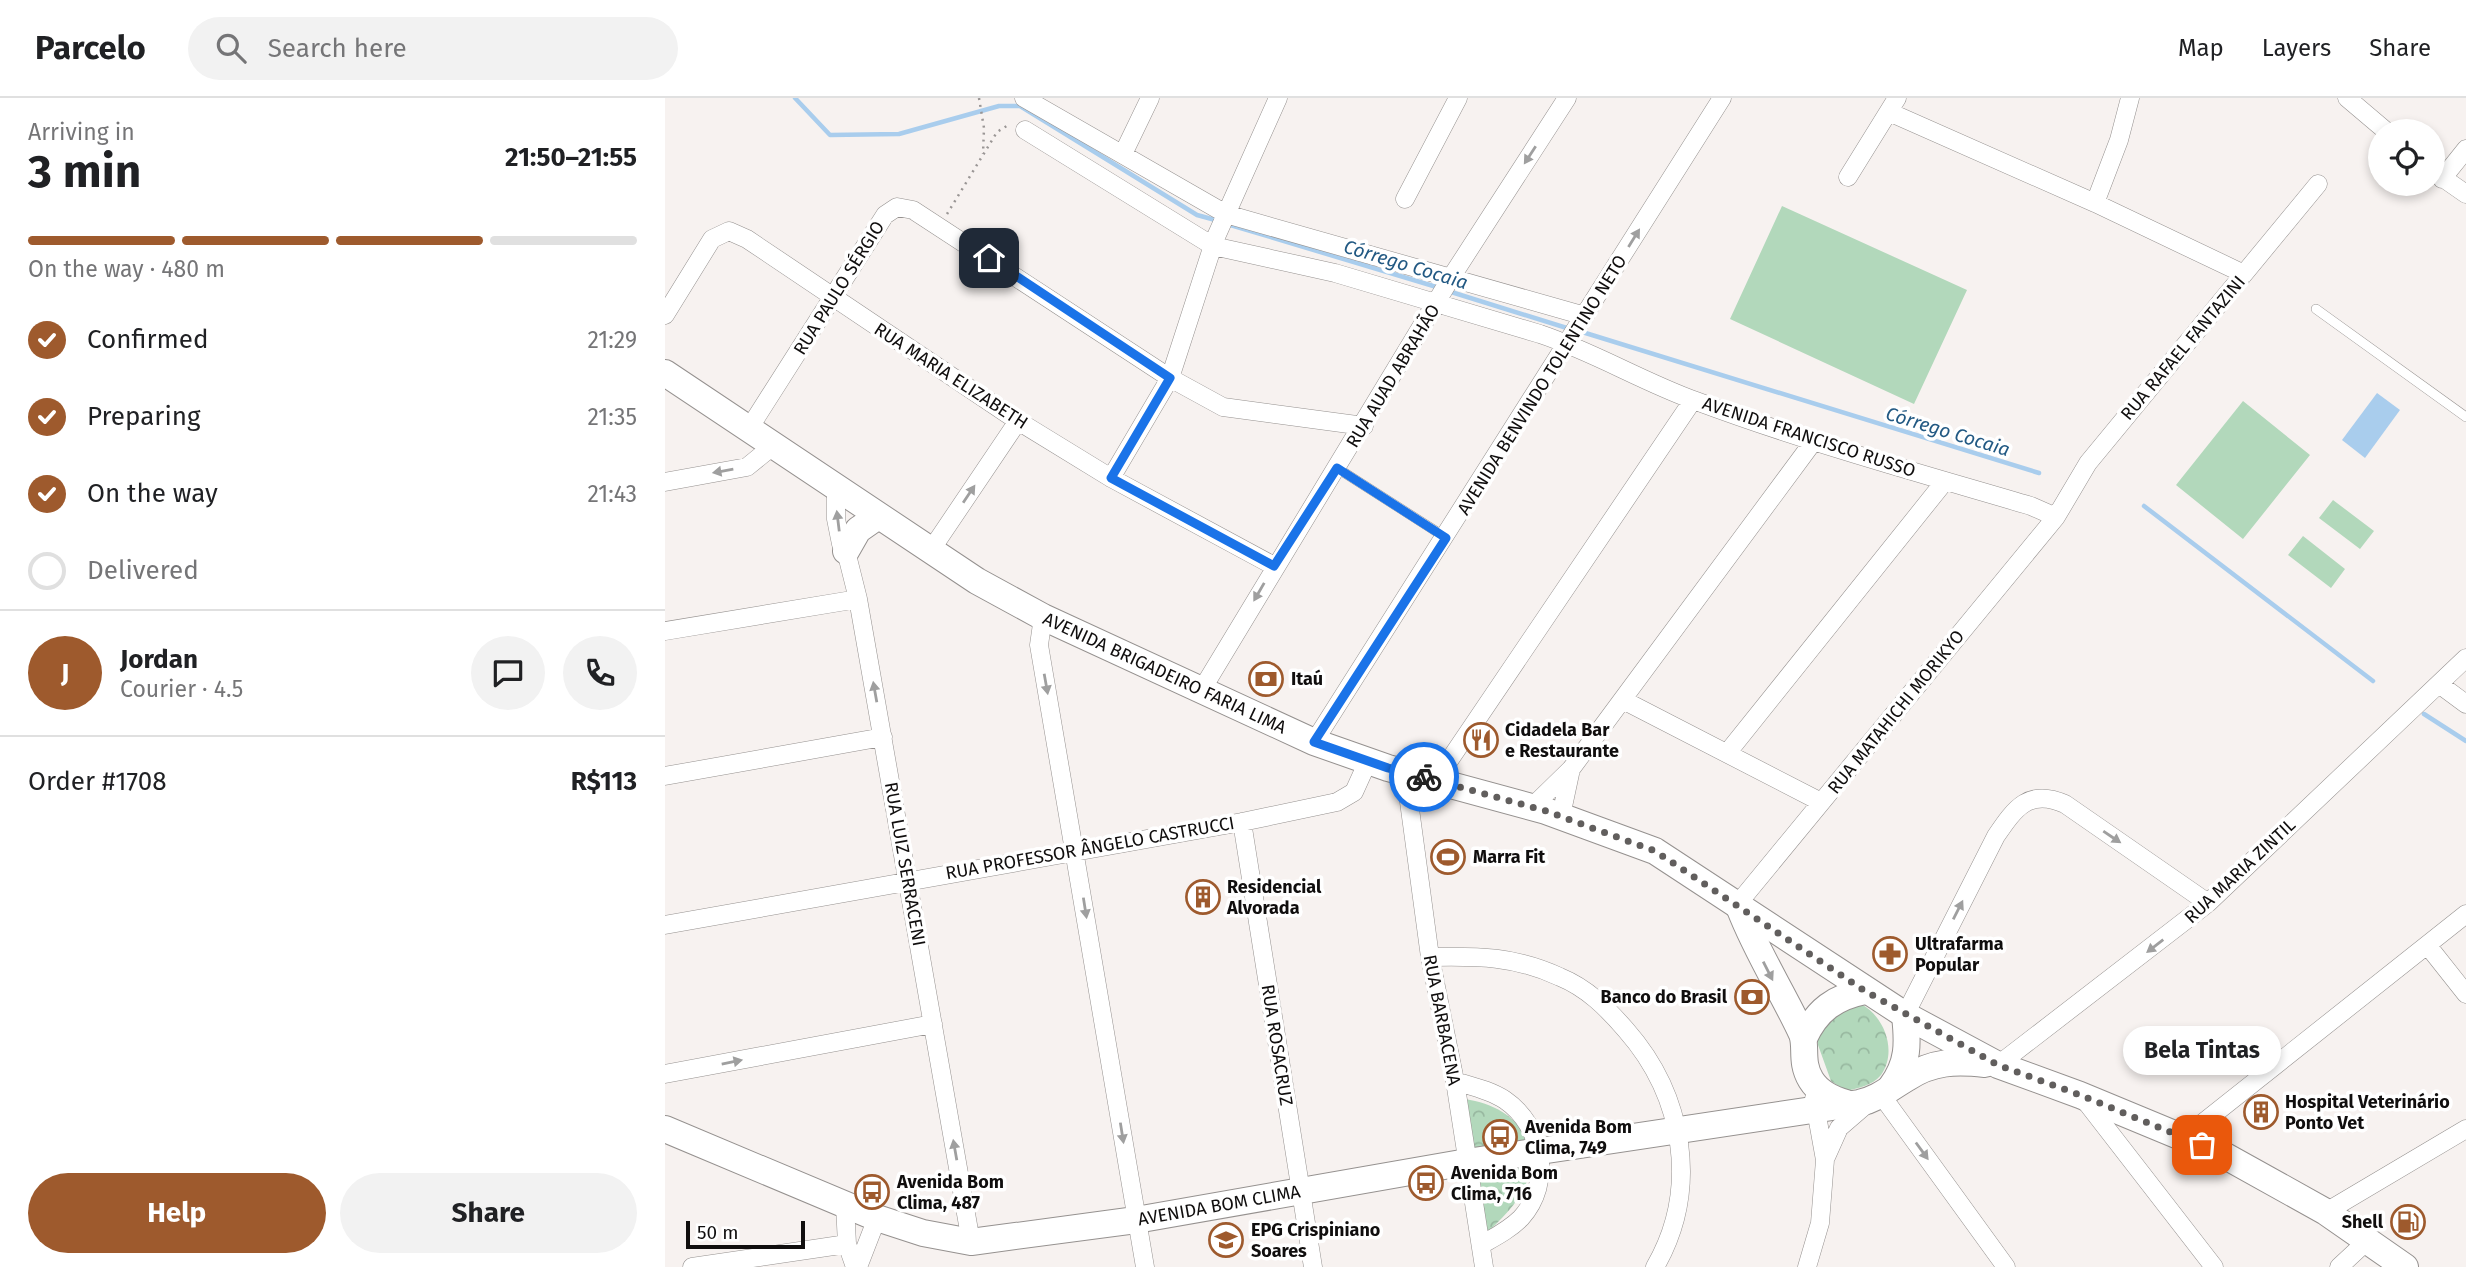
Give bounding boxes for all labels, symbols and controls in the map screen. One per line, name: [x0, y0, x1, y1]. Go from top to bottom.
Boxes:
search box: [188, 17, 678, 80]
text: Parcelo: [35, 28, 146, 68]
icon: search: [212, 29, 250, 67]
text: Search here: [268, 33, 407, 64]
text: Map: [2178, 34, 2224, 62]
text: Layers: [2262, 34, 2331, 62]
text: Share: [2369, 34, 2431, 62]
text: Arriving in: [28, 118, 135, 146]
map controls: [2368, 119, 2445, 196]
button: locate: [2368, 119, 2445, 196]
text: 21:50–21:55: [505, 142, 637, 173]
text: 3 min: [28, 144, 141, 199]
one-way arrow: [1524, 146, 1537, 165]
street label: RUA PAULO SÉRGIO: [788, 216, 889, 359]
pin: [959, 228, 1019, 288]
one-way arrow: [1628, 228, 1641, 247]
water label: Córrego Cocaia: [1341, 235, 1471, 294]
icon: home: [970, 239, 1008, 277]
street label: AVENIDA BENVINDO TOLENTINO NETO: [1453, 251, 1631, 519]
text: On the way · 480 m: [28, 255, 225, 283]
street label: RUA RAFAEL FANTAZINI: [2116, 271, 2250, 425]
street label: RUA AUAD ABRAHÃO: [1341, 300, 1445, 452]
street label: RUA MARIA ELIZABETH: [870, 318, 1032, 434]
icon: check: [28, 321, 66, 359]
text: Confirmed: [87, 324, 208, 355]
text: 21:29: [587, 326, 637, 354]
street label: AVENIDA FRANCISCO RUSSO: [1700, 392, 1918, 482]
icon: check: [28, 398, 66, 436]
text: Preparing: [87, 401, 200, 432]
water label: Córrego Cocaia: [1883, 402, 2013, 461]
text: 21:35: [588, 403, 637, 431]
one-way arrow: [712, 466, 734, 477]
icon: check: [28, 475, 66, 513]
text: On the way: [87, 478, 218, 509]
text: 21:43: [588, 480, 637, 508]
one-way arrow: [962, 485, 976, 503]
one-way arrow: [832, 510, 843, 532]
text: Delivered: [87, 555, 199, 586]
one-way arrow: [1252, 583, 1265, 602]
street label: AVENIDA BRIGADEIRO FARIA LIMA: [1039, 607, 1290, 739]
street label: RUA MATAHICHI MORIKYO: [1823, 626, 1969, 798]
button: chat: [471, 636, 545, 710]
button: phone: [563, 636, 637, 710]
text: Jordan: [120, 644, 198, 675]
text: J: [61, 658, 69, 689]
bank icon: Itaú: [1247, 660, 1285, 698]
place label: Itaú: [1291, 668, 1323, 690]
one-way arrow: [1041, 673, 1052, 695]
text: Courier · 4.5: [120, 675, 243, 703]
one-way arrow: [869, 681, 880, 703]
place label: Cidadela Bar e Restaurante: [1505, 719, 1619, 762]
restaurant icon: Cidadela Bar e Restaurante: [1462, 721, 1500, 759]
courier: [1389, 742, 1459, 812]
icon: bike: [1405, 758, 1443, 796]
text: Order #1708: [28, 766, 167, 797]
text: R$113: [571, 766, 637, 797]
street label: RUA LUIZ SERRACENI: [880, 780, 930, 948]
street label: RUA PROFESSOR ÂNGELO CASTRUCCI: [944, 812, 1236, 884]
street label: RUA MARIA ZINTIL: [2180, 814, 2300, 928]
one-way arrow: [2103, 830, 2121, 844]
sports icon: Marra Fit: [1429, 838, 1467, 876]
place label: Marra Fit: [1473, 846, 1546, 868]
place label: Residencial Alvorada: [1226, 876, 1322, 919]
building icon: Residencial Alvorada: [1184, 878, 1222, 916]
one-way arrow: [1080, 897, 1091, 919]
one-way arrow: [1952, 900, 1963, 920]
place label: Ultrafarma Popular: [1915, 933, 2004, 976]
pharmacy icon: Ultrafarma Popular: [1871, 935, 1909, 973]
one-way arrow: [2146, 938, 2164, 952]
street label: RUA BARBACENA: [1419, 953, 1466, 1088]
one-way arrow: [1762, 961, 1773, 981]
bank icon: Banco do Brasil: [1733, 978, 1771, 1016]
street label: RUA ROSACRUZ: [1257, 983, 1297, 1107]
place label: Banco do Brasil: [1601, 986, 1728, 1008]
callout: Bela Tintas: [2123, 1026, 2281, 1075]
text: Bela Tintas: [2144, 1036, 2260, 1064]
one-way arrow: [721, 1056, 743, 1067]
place label: Hospital Veterinário Ponto Vet: [2285, 1091, 2450, 1134]
building icon: Hospital Veterinário Ponto Vet: [2242, 1093, 2280, 1131]
pin: [2172, 1115, 2232, 1175]
place label: Avenida Bom Clima, 749: [1524, 1116, 1632, 1159]
bus stop icon: Avenida Bom Clima, 749: [1481, 1118, 1519, 1156]
one-way arrow: [1117, 1122, 1128, 1144]
icon: bag: [2183, 1126, 2221, 1164]
one-way arrow: [949, 1139, 960, 1161]
one-way arrow: [1915, 1142, 1929, 1160]
place label: Avenida Bom Clima, 716: [1450, 1162, 1558, 1205]
bus stop icon: Avenida Bom Clima, 716: [1407, 1164, 1445, 1202]
place label: Avenida Bom Clima, 487: [896, 1171, 1004, 1214]
button: Help: [28, 1173, 326, 1253]
button: Share: [340, 1173, 637, 1253]
bus stop icon: Avenida Bom Clima, 487: [853, 1173, 891, 1211]
street label: AVENIDA BOM CLIMA: [1136, 1180, 1303, 1230]
fuel station icon: Shell: [2389, 1203, 2427, 1241]
place label: Shell: [2342, 1211, 2384, 1233]
scale bar: [686, 1218, 805, 1250]
place label: EPG Crispiniano Soares: [1251, 1219, 1380, 1262]
text: 50 m: [697, 1221, 738, 1244]
school or university icon: EPG Crispiniano Soares: [1207, 1221, 1245, 1259]

